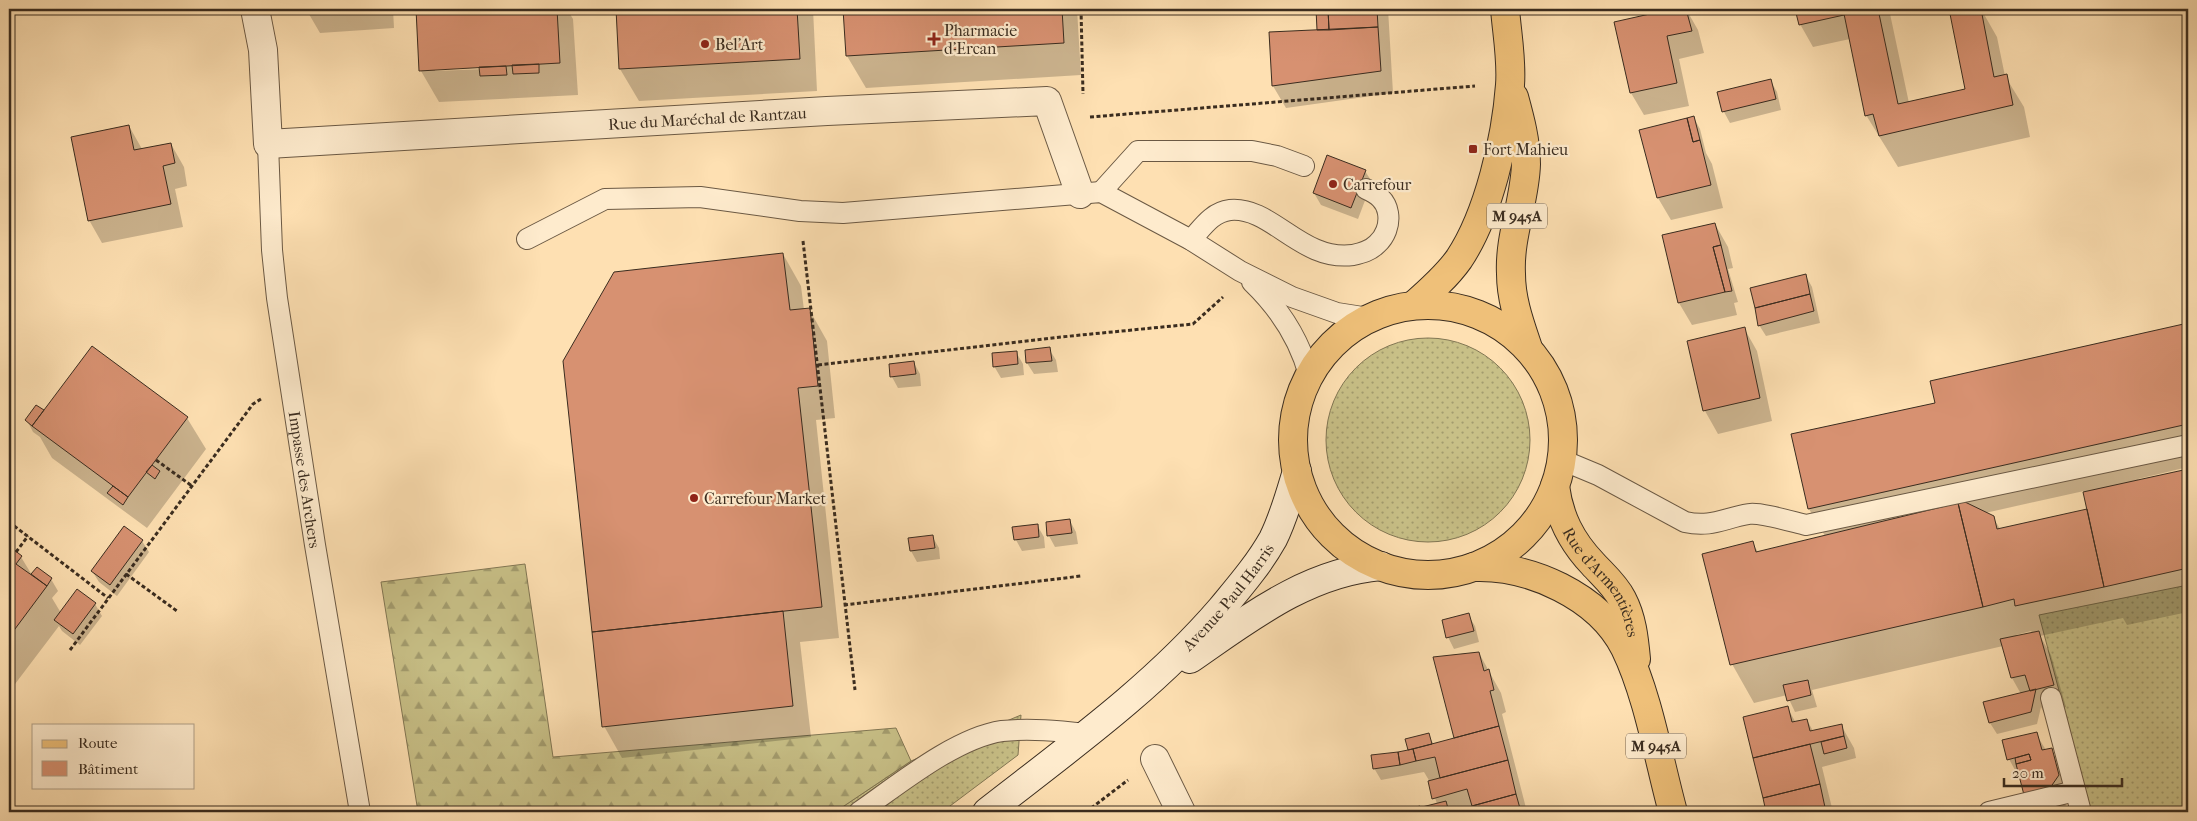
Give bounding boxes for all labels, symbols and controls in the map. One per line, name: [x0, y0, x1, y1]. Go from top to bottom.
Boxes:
place label: Pharmacie d'Ercan: [944, 21, 1017, 58]
marker: Pharmacie d'Ercan: [928, 33, 940, 45]
place label: Bel'Art: [715, 35, 764, 54]
marker: Bel'Art: [699, 38, 711, 50]
street label: Rue du Maréchal de Rantzau: [608, 103, 807, 133]
place label: Fort Mahieu: [1483, 140, 1568, 159]
marker: Fort Mahieu: [1467, 143, 1479, 155]
place label: Carrefour: [1343, 175, 1412, 194]
marker: Carrefour: [1327, 178, 1339, 190]
road number: M 945A: [1487, 204, 1547, 228]
street label: Impasse des Archers: [285, 410, 325, 550]
place label: Carrefour Market: [704, 489, 826, 508]
marker: Carrefour Market: [688, 492, 700, 504]
street label: Rue d'Armentières: [1559, 524, 1643, 638]
street label: Avenue Paul Harris: [1178, 540, 1278, 655]
legend: [32, 724, 195, 788]
text: Route: [78, 734, 118, 752]
road number: M 945A: [1626, 734, 1686, 758]
scale bar: [2004, 756, 2122, 788]
text: Bâtiment: [78, 760, 139, 778]
text: 20 m: [2012, 764, 2044, 782]

